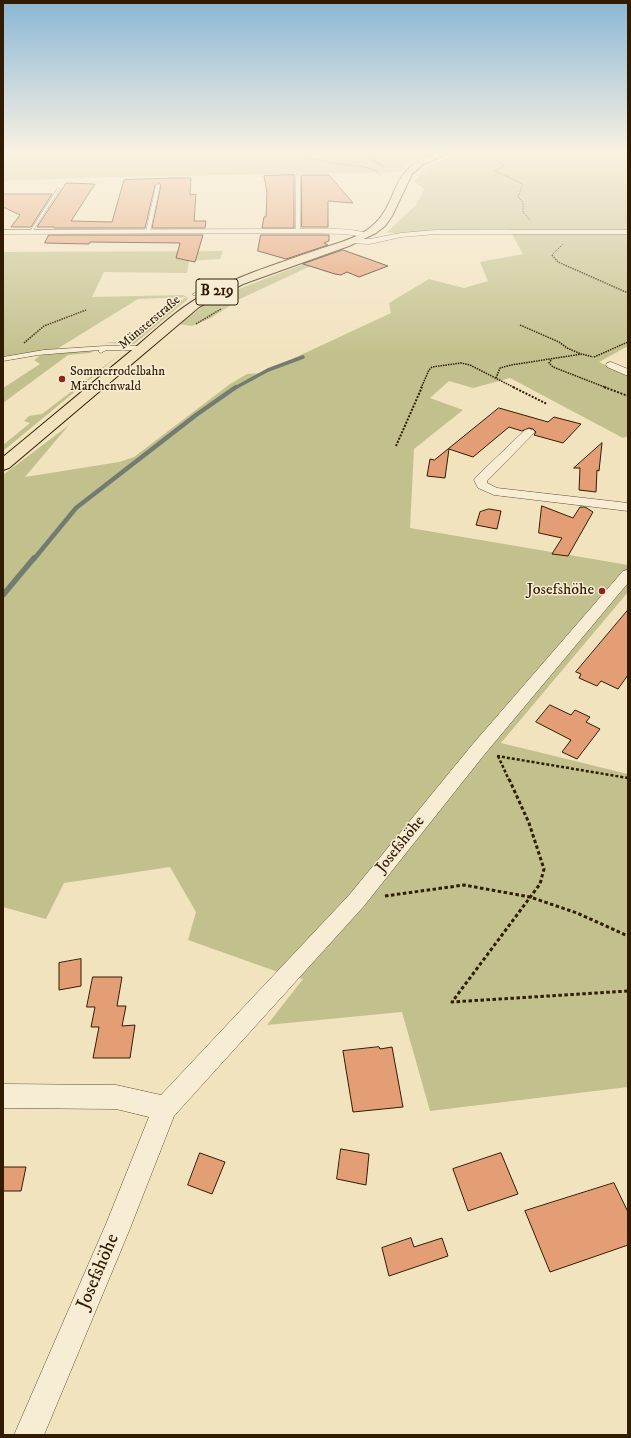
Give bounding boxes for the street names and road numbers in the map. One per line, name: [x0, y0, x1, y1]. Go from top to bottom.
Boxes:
road number: B 219: [196, 279, 238, 305]
street label: Münsterstraße: [116, 293, 184, 353]
street label: Josefshöhe: [372, 813, 430, 877]
street label: Josefshöhe: [73, 1231, 125, 1313]

